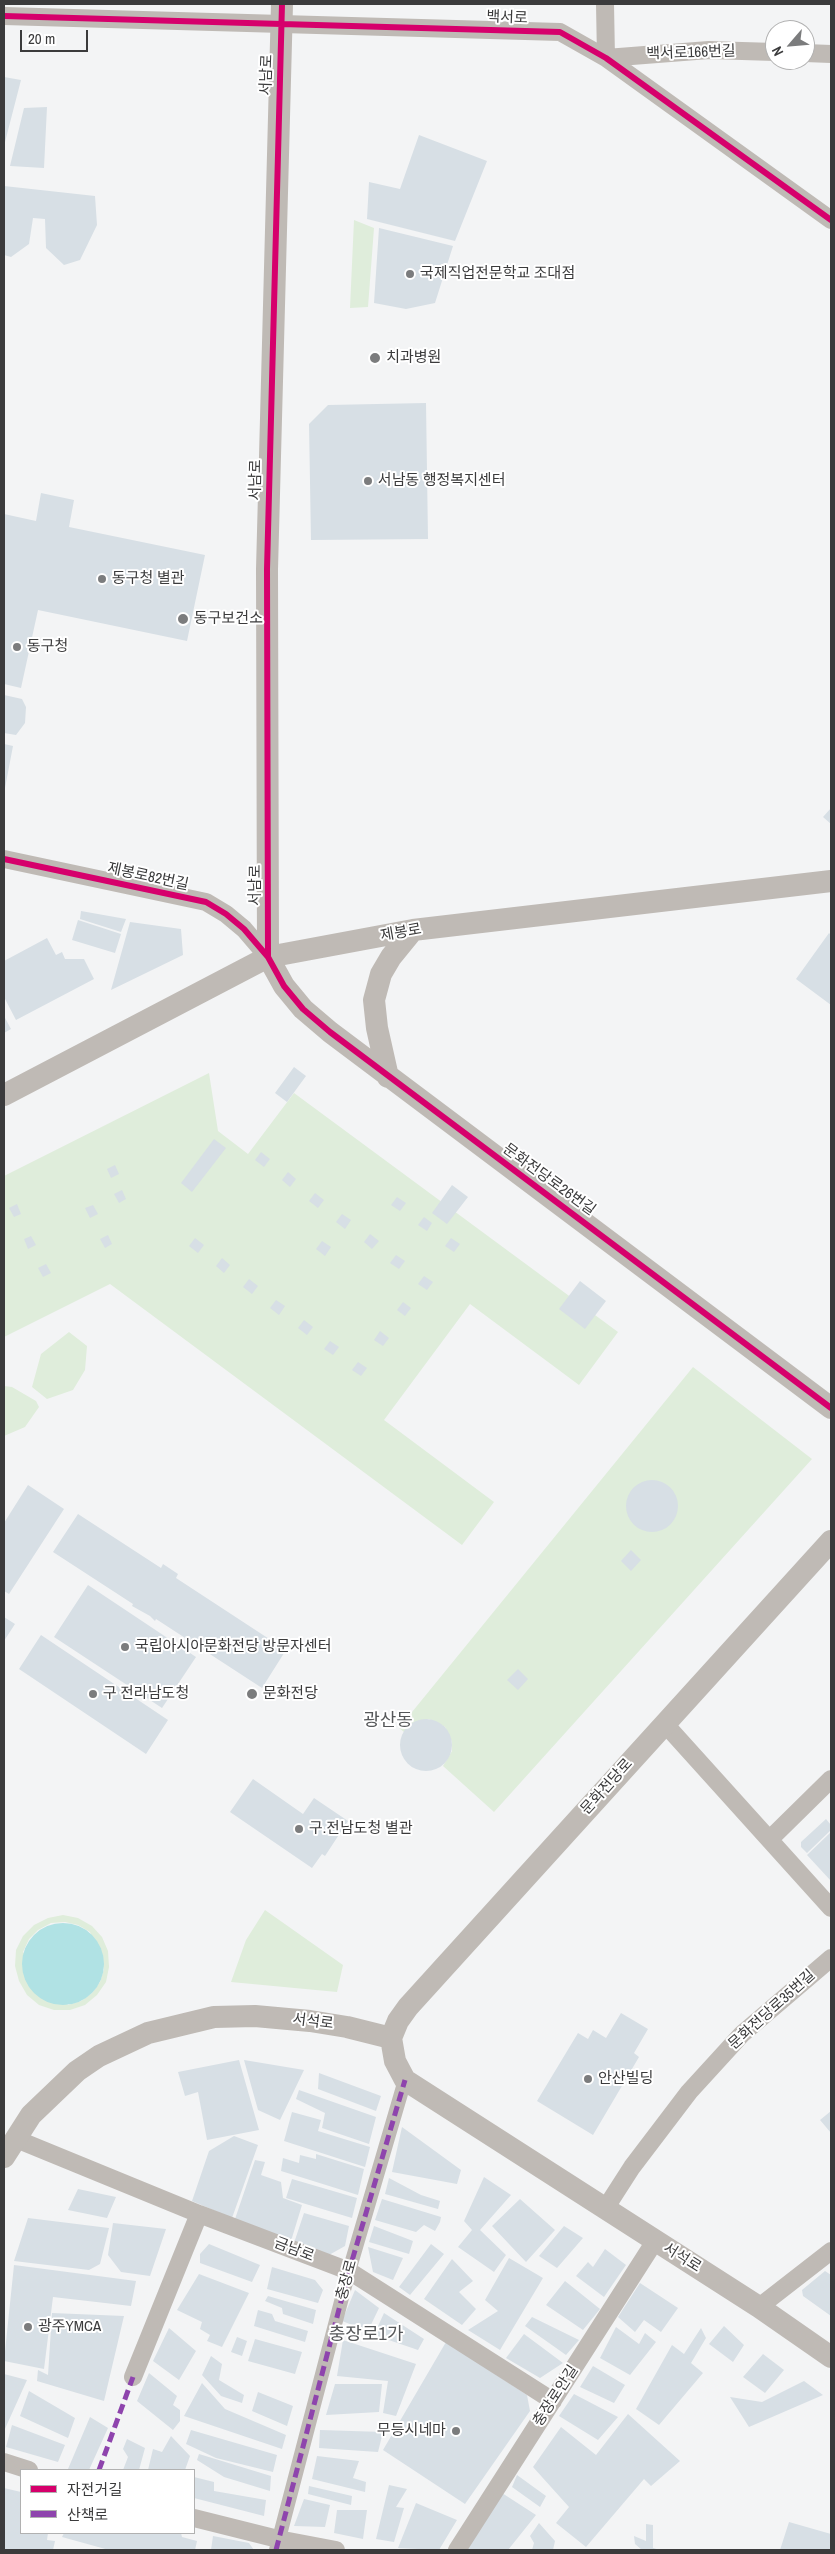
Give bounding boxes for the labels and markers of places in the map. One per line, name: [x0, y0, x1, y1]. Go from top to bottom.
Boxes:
place label: 국제직업전문학교 조대점: [420, 265, 575, 283]
marker: 국제직업전문학교 조대점: [404, 268, 416, 280]
place label: 치과병원: [386, 349, 441, 367]
marker: 치과병원: [368, 351, 382, 365]
place label: 서남동 행정복지센터: [378, 472, 506, 490]
marker: 서남동 행정복지센터: [362, 475, 374, 487]
place label: 동구청 별관: [112, 570, 184, 588]
marker: 동구청 별관: [96, 573, 108, 585]
place label: 동구보건소: [194, 610, 263, 628]
marker: 동구보건소: [176, 612, 190, 626]
place label: 동구청: [27, 638, 68, 656]
marker: 동구청: [11, 641, 23, 653]
place label: 국립아시아문화전당 방문자센터: [135, 1638, 332, 1656]
marker: 국립아시아문화전당 방문자센터: [119, 1641, 131, 1653]
place label: 구 전라남도청: [103, 1685, 189, 1703]
place label: 문화전당: [263, 1685, 318, 1703]
marker: 문화전당: [245, 1687, 259, 1701]
marker: 구 전라남도청: [87, 1688, 99, 1700]
place label: 구.전남도청 별관: [309, 1820, 412, 1838]
marker: 구.전남도청 별관: [293, 1823, 305, 1835]
place label: 안산빌딩: [598, 2070, 653, 2088]
marker: 안산빌딩: [582, 2073, 594, 2085]
place label: 광주YMCA: [38, 2318, 101, 2336]
marker: 광주YMCA: [22, 2321, 34, 2333]
place label: 무등시네마: [377, 2422, 446, 2440]
marker: 무등시네마: [450, 2425, 462, 2437]

